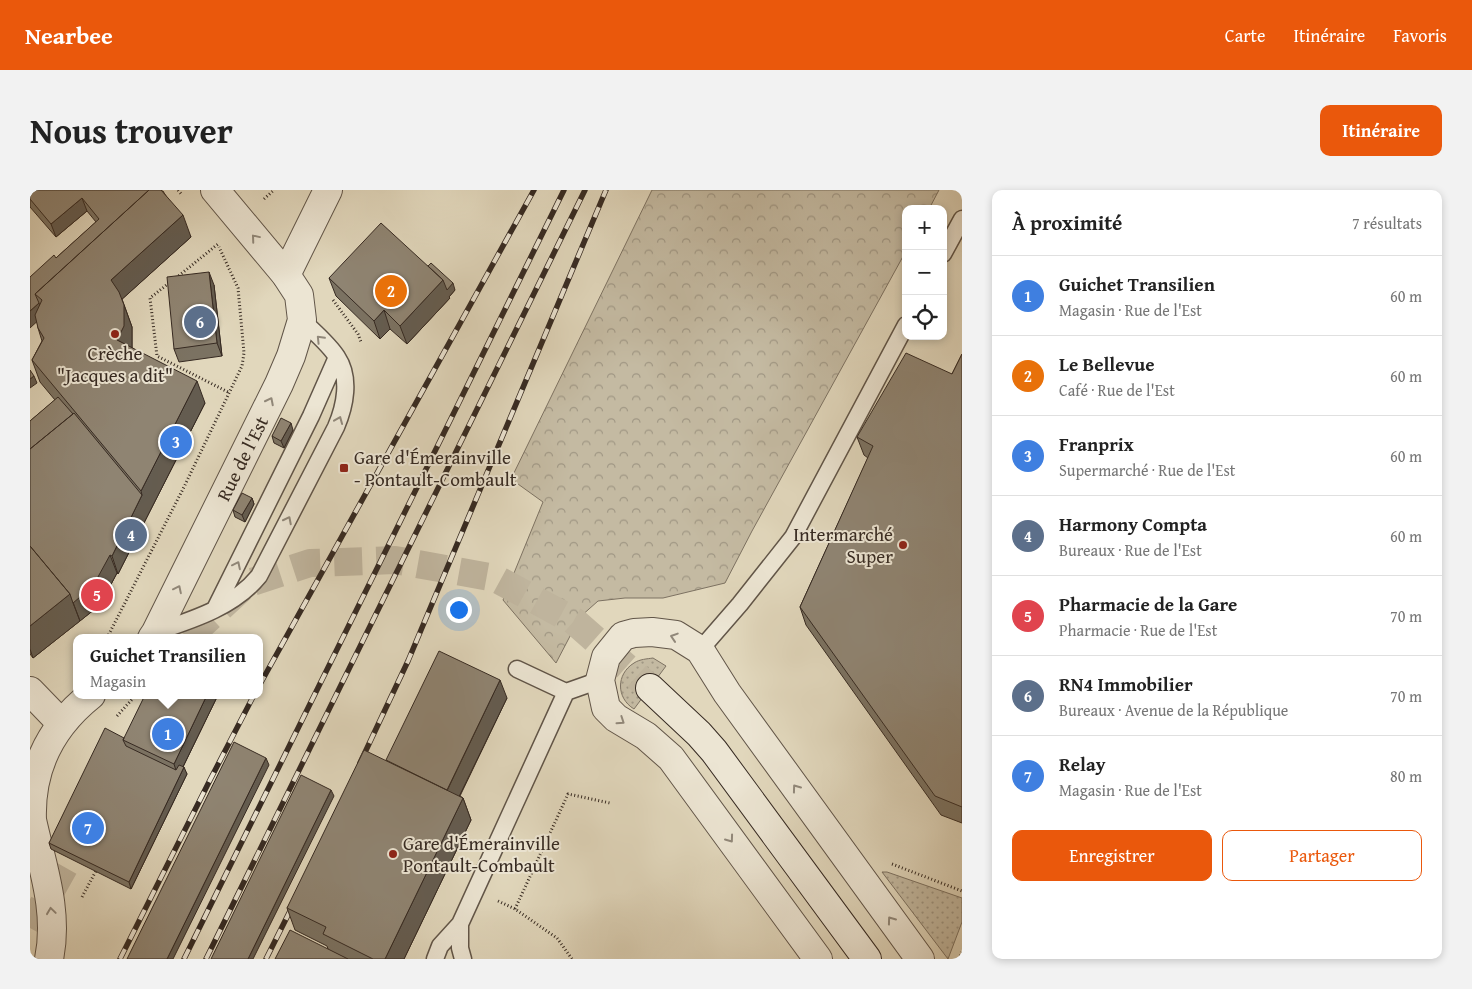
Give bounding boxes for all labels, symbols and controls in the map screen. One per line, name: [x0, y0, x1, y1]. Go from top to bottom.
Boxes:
text: Nearbee: [25, 18, 113, 53]
text: Carte: [1225, 22, 1265, 49]
text: Itinéraire: [1293, 22, 1365, 49]
text: Favoris: [1393, 22, 1447, 49]
text: Nous trouver: [30, 105, 233, 156]
button: Itinéraire: [1320, 105, 1442, 156]
map controls: [902, 205, 947, 340]
button: +: [902, 205, 947, 250]
text: À proximité: [1012, 207, 1122, 238]
text: 7 résultats: [1352, 211, 1422, 235]
one-way arrow: [251, 234, 260, 243]
button: −: [902, 250, 947, 295]
text: Guichet Transilien: [1059, 270, 1215, 298]
pin: 2: [375, 272, 407, 310]
text: 1: [1024, 284, 1032, 308]
text: 60 m: [1390, 284, 1422, 308]
button: locate: [902, 295, 947, 340]
text: Magasin · Rue de l'Est: [1059, 298, 1202, 322]
pin: 6: [184, 303, 216, 341]
marker: Crèche "Jacques a dit": [109, 328, 121, 340]
one-way arrow: [317, 335, 326, 344]
place label: Crèche "Jacques a dit": [57, 339, 173, 389]
text: Le Bellevue: [1059, 350, 1155, 378]
text: 2: [1024, 364, 1032, 388]
text: 60 m: [1390, 364, 1422, 388]
text: Café · Rue de l'Est: [1059, 378, 1175, 402]
one-way arrow: [264, 397, 274, 406]
street label: Rue de l'Est: [209, 411, 275, 506]
one-way arrow: [333, 416, 343, 425]
pin: 3: [160, 423, 192, 461]
text: Franprix: [1059, 430, 1134, 458]
place label: Gare d'Émerainville - Pontault-Combault: [354, 443, 517, 493]
text: 3: [1024, 444, 1032, 468]
text: 60 m: [1390, 444, 1422, 468]
text: Supermarché · Rue de l'Est: [1059, 458, 1235, 482]
marker: Gare d'Émerainville - Pontault-Combault: [338, 462, 350, 474]
text: Harmony Compta: [1059, 510, 1207, 538]
pin: 4: [115, 516, 147, 554]
one-way arrow: [282, 516, 292, 525]
place label: Intermarché Super: [793, 520, 893, 570]
text: 4: [1024, 524, 1032, 548]
text: 60 m: [1390, 524, 1422, 548]
text: Bureaux · Rue de l'Est: [1059, 538, 1202, 562]
marker: Intermarché Super: [897, 539, 909, 551]
one-way arrow: [231, 561, 241, 570]
pin: 5: [81, 576, 113, 614]
one-way arrow: [171, 585, 182, 594]
text: Pharmacie de la Gare: [1059, 590, 1237, 618]
your location: [446, 597, 472, 623]
text: 5: [1024, 604, 1032, 628]
text: 70 m: [1390, 604, 1422, 628]
text: Pharmacie · Rue de l'Est: [1059, 618, 1217, 642]
one-way arrow: [670, 632, 679, 642]
popup: [73, 634, 263, 699]
text: Guichet Transilien: [90, 641, 246, 669]
text: Magasin: [90, 669, 146, 693]
text: RN4 Immobilier: [1059, 670, 1193, 698]
text: 6: [1024, 684, 1032, 708]
text: 70 m: [1390, 684, 1422, 708]
text: Bureaux · Avenue de la République: [1059, 698, 1288, 722]
pin: 1: [152, 715, 184, 753]
one-way arrow: [615, 715, 625, 724]
text: Relay: [1059, 750, 1105, 778]
text: 7: [1024, 764, 1032, 788]
text: 80 m: [1390, 764, 1422, 788]
text: Magasin · Rue de l'Est: [1059, 778, 1202, 802]
one-way arrow: [793, 785, 801, 794]
pin: 7: [72, 809, 104, 847]
place label: Gare d'Émerainville Pontault-Combault: [403, 829, 560, 879]
button: Enregistrer: [1012, 830, 1212, 881]
button: Partager: [1222, 830, 1422, 881]
one-way arrow: [724, 833, 733, 843]
marker: Gare d'Émerainville Pontault-Combault: [387, 848, 399, 860]
one-way arrow: [47, 906, 57, 915]
one-way arrow: [888, 916, 897, 926]

